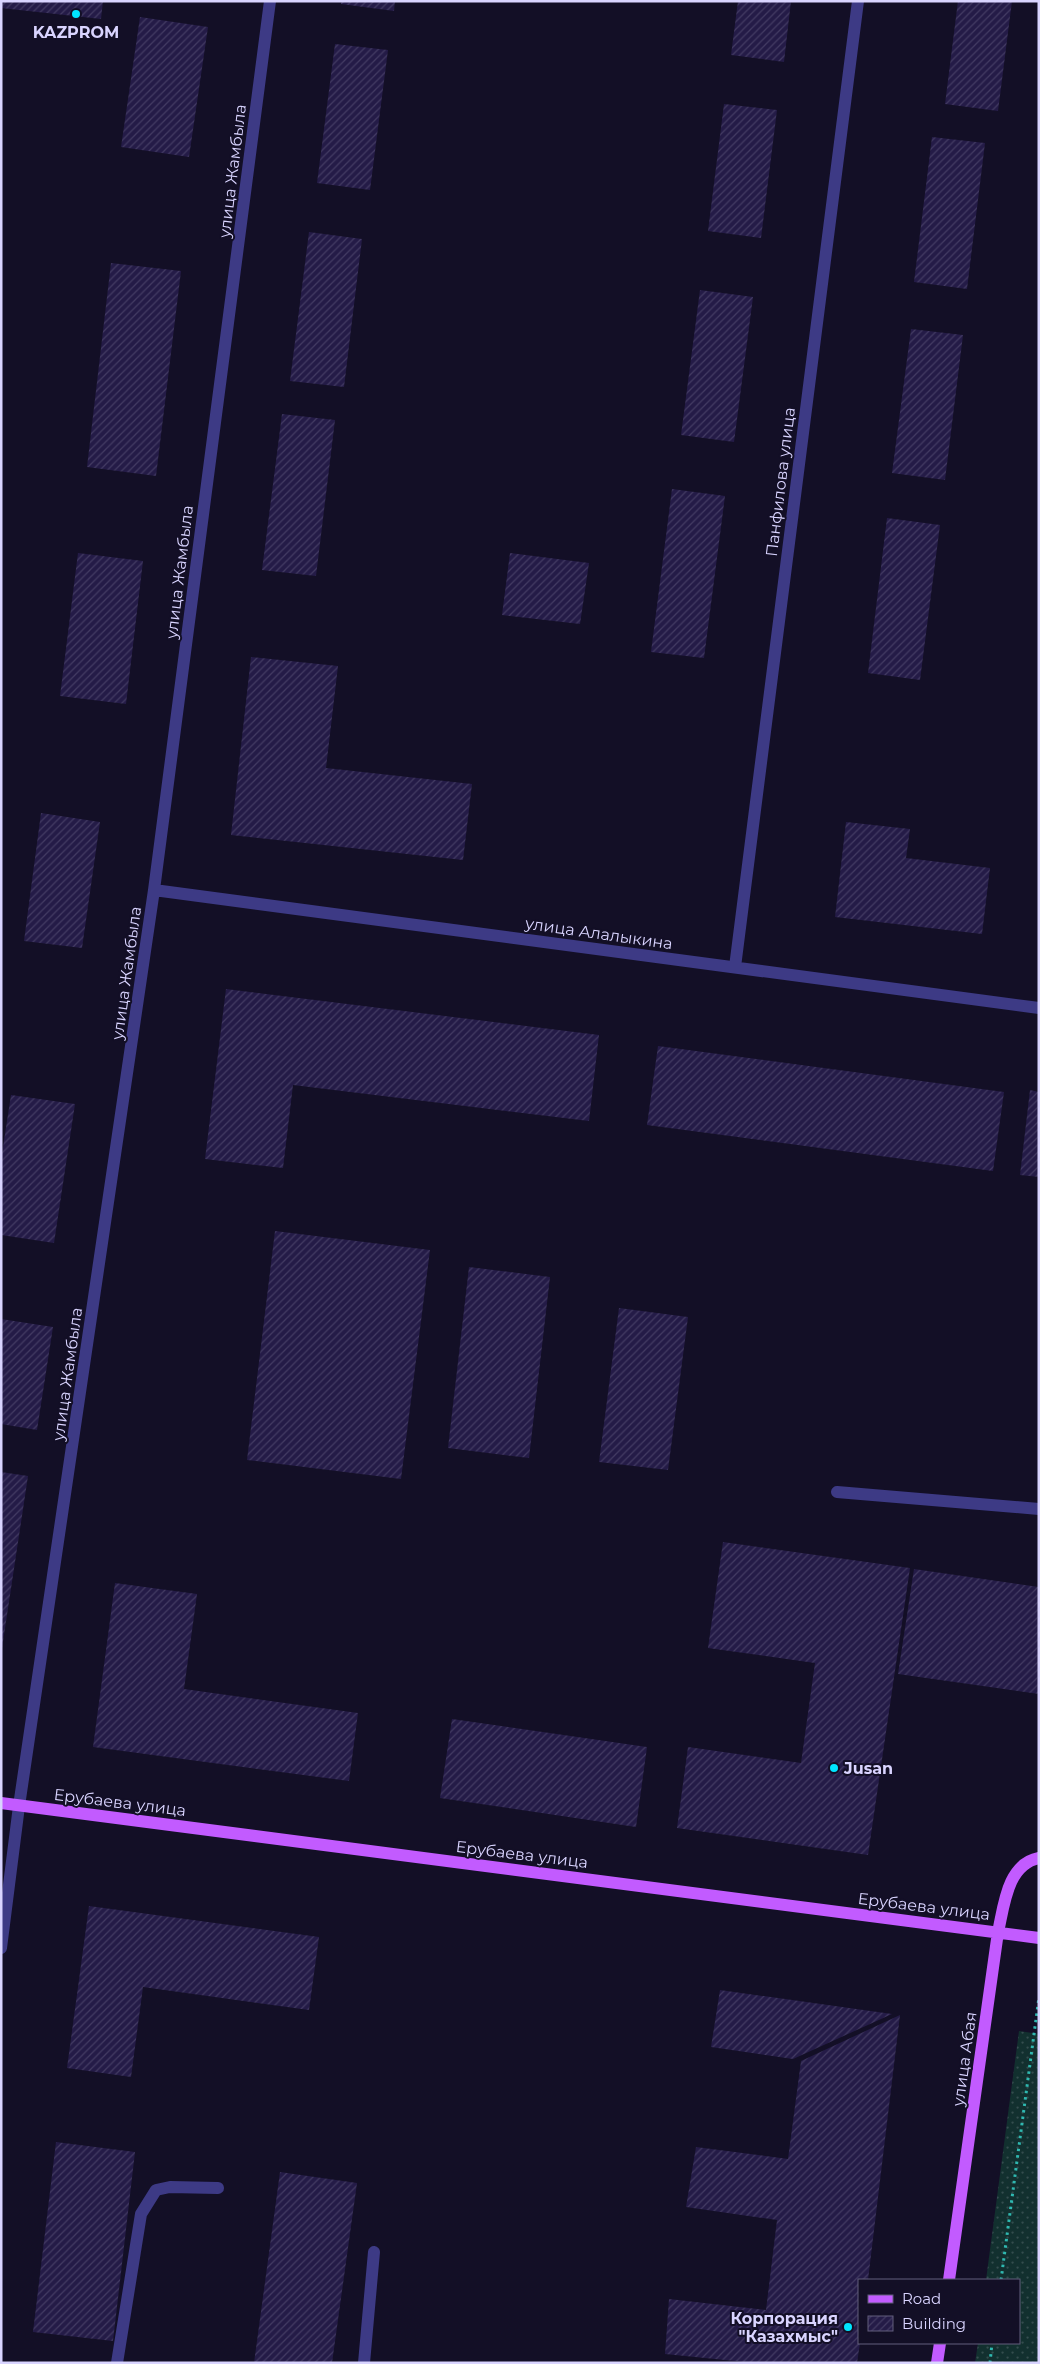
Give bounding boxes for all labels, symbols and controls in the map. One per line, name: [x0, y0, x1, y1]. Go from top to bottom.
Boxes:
marker: KAZPROM: [70, 8, 82, 20]
place label: KAZPROM: [33, 23, 119, 42]
street label: улица Жамбыла: [215, 103, 250, 240]
street label: Панфилова улица: [762, 406, 799, 558]
street label: улица Жамбыла: [162, 504, 197, 641]
street label: улица Жамбыла: [108, 905, 145, 1042]
street label: улица Алалыкина: [523, 914, 674, 953]
street label: улица Жамбыла: [49, 1306, 86, 1443]
place label: Jusan: [843, 1759, 893, 1778]
marker: Jusan: [828, 1762, 840, 1774]
street label: Ерубаева улица: [53, 1785, 187, 1820]
street label: Ерубаева улица: [455, 1837, 589, 1872]
street label: Ерубаева улица: [857, 1889, 991, 1924]
street label: улица Абая: [948, 2011, 981, 2109]
legend: [858, 2279, 1020, 2344]
text: Road: [902, 2289, 941, 2308]
place label: Корпорация "Казахмыс": [730, 2309, 838, 2346]
text: Building: [902, 2314, 966, 2333]
marker: Корпорация "Казахмыс": [842, 2321, 854, 2333]

